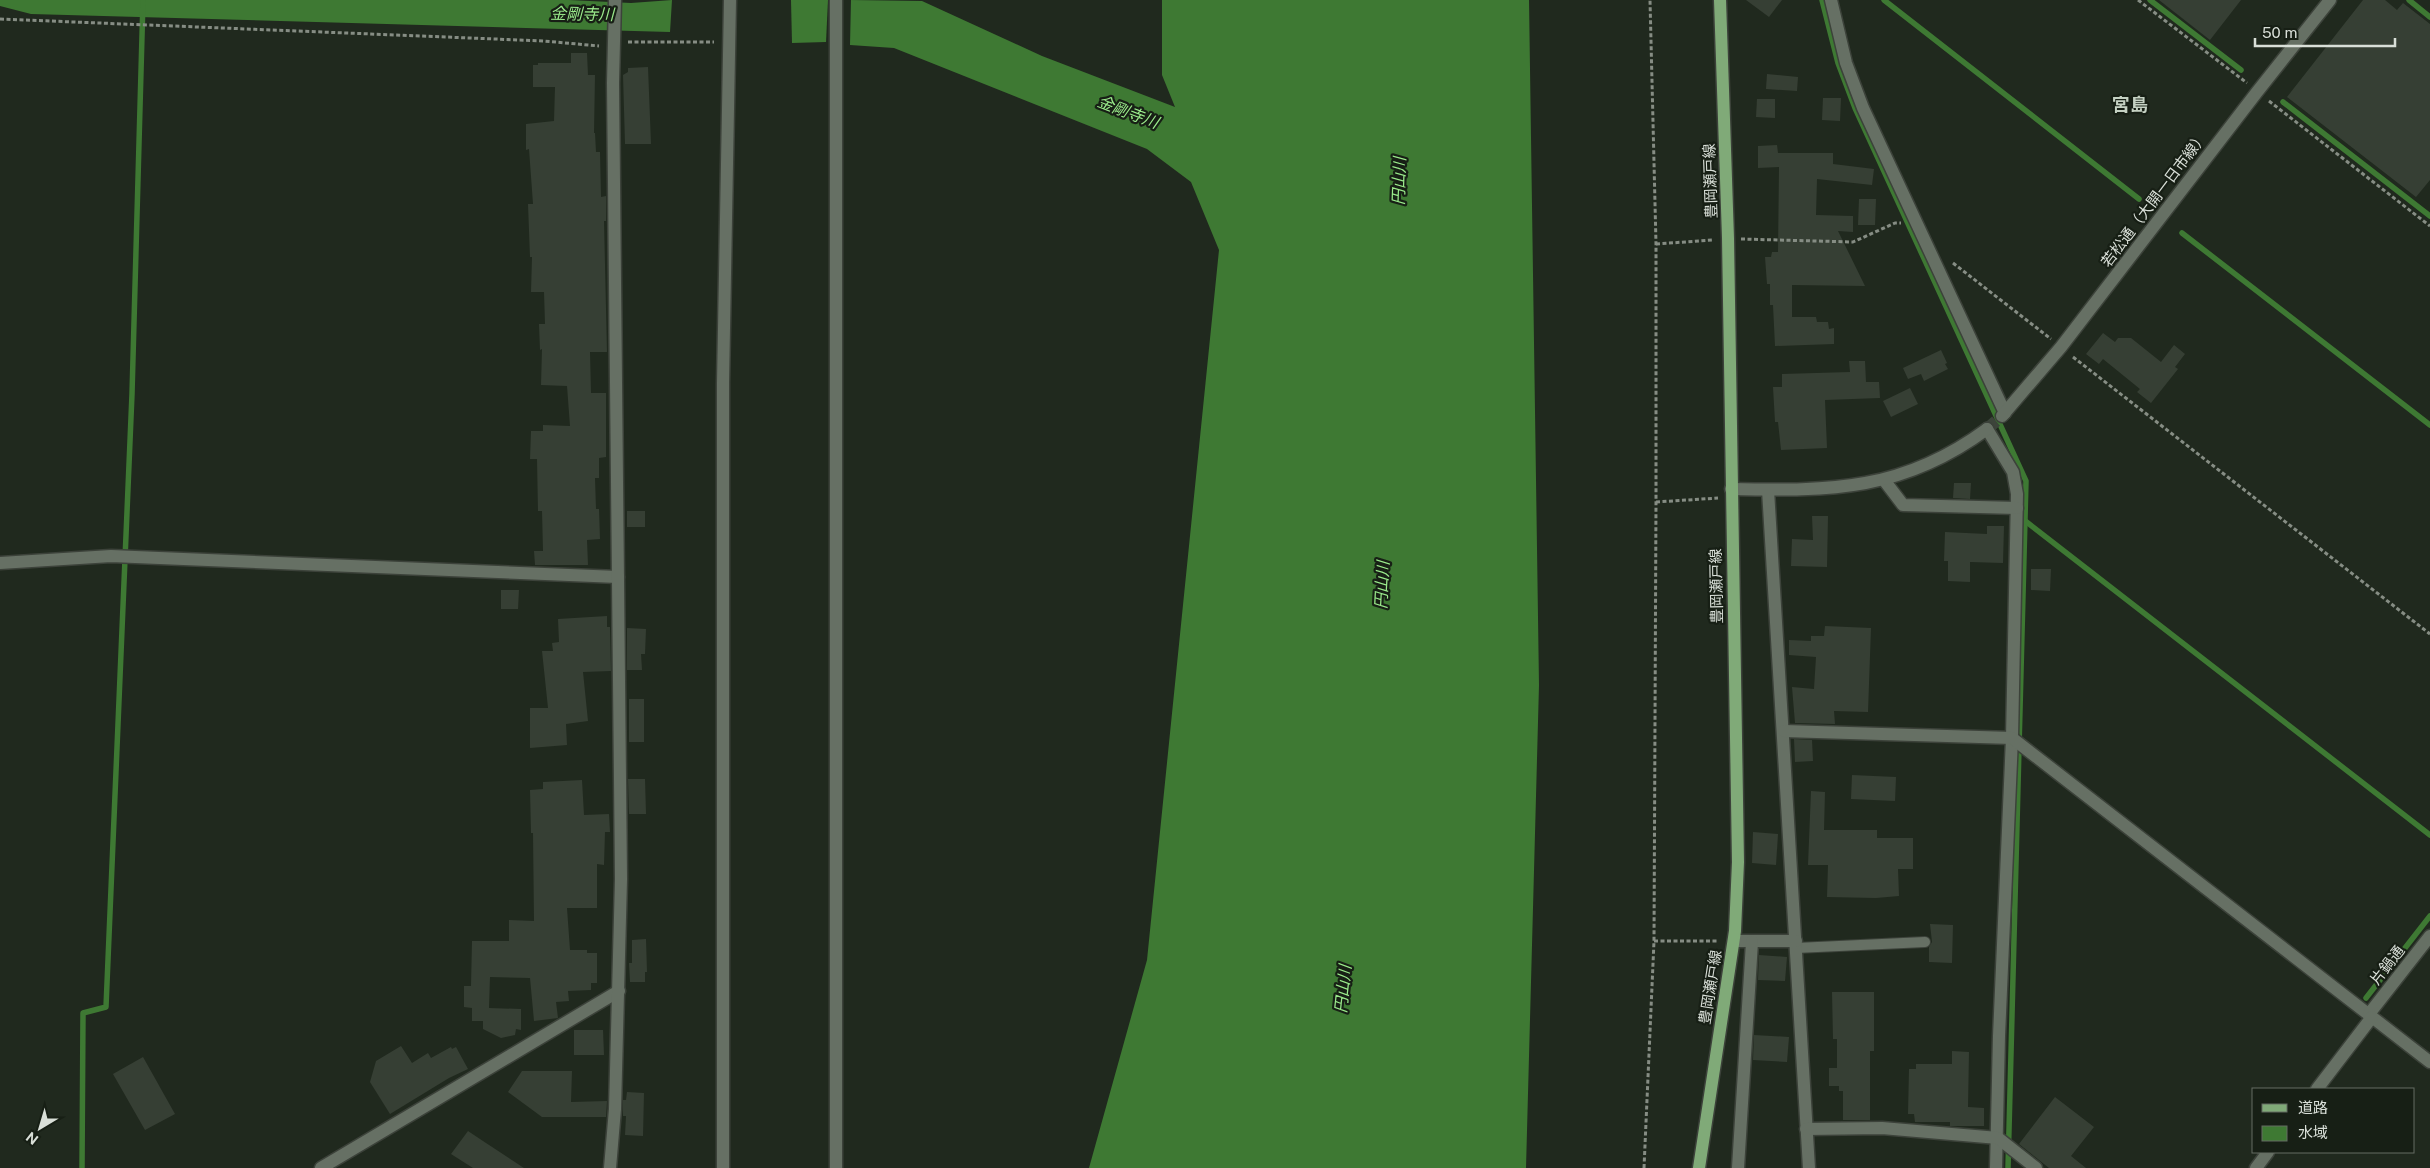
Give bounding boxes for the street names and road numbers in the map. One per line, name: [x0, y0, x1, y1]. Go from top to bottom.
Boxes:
street label: 若松通（大開一日市線）: [2098, 128, 2210, 270]
street label: 豊岡瀬戸線: [1700, 143, 1720, 219]
street label: 豊岡瀬戸線: [1707, 548, 1725, 624]
street label: 片鍋通: [2366, 942, 2408, 988]
street label: 豊岡瀬戸線: [1696, 949, 1724, 1025]

